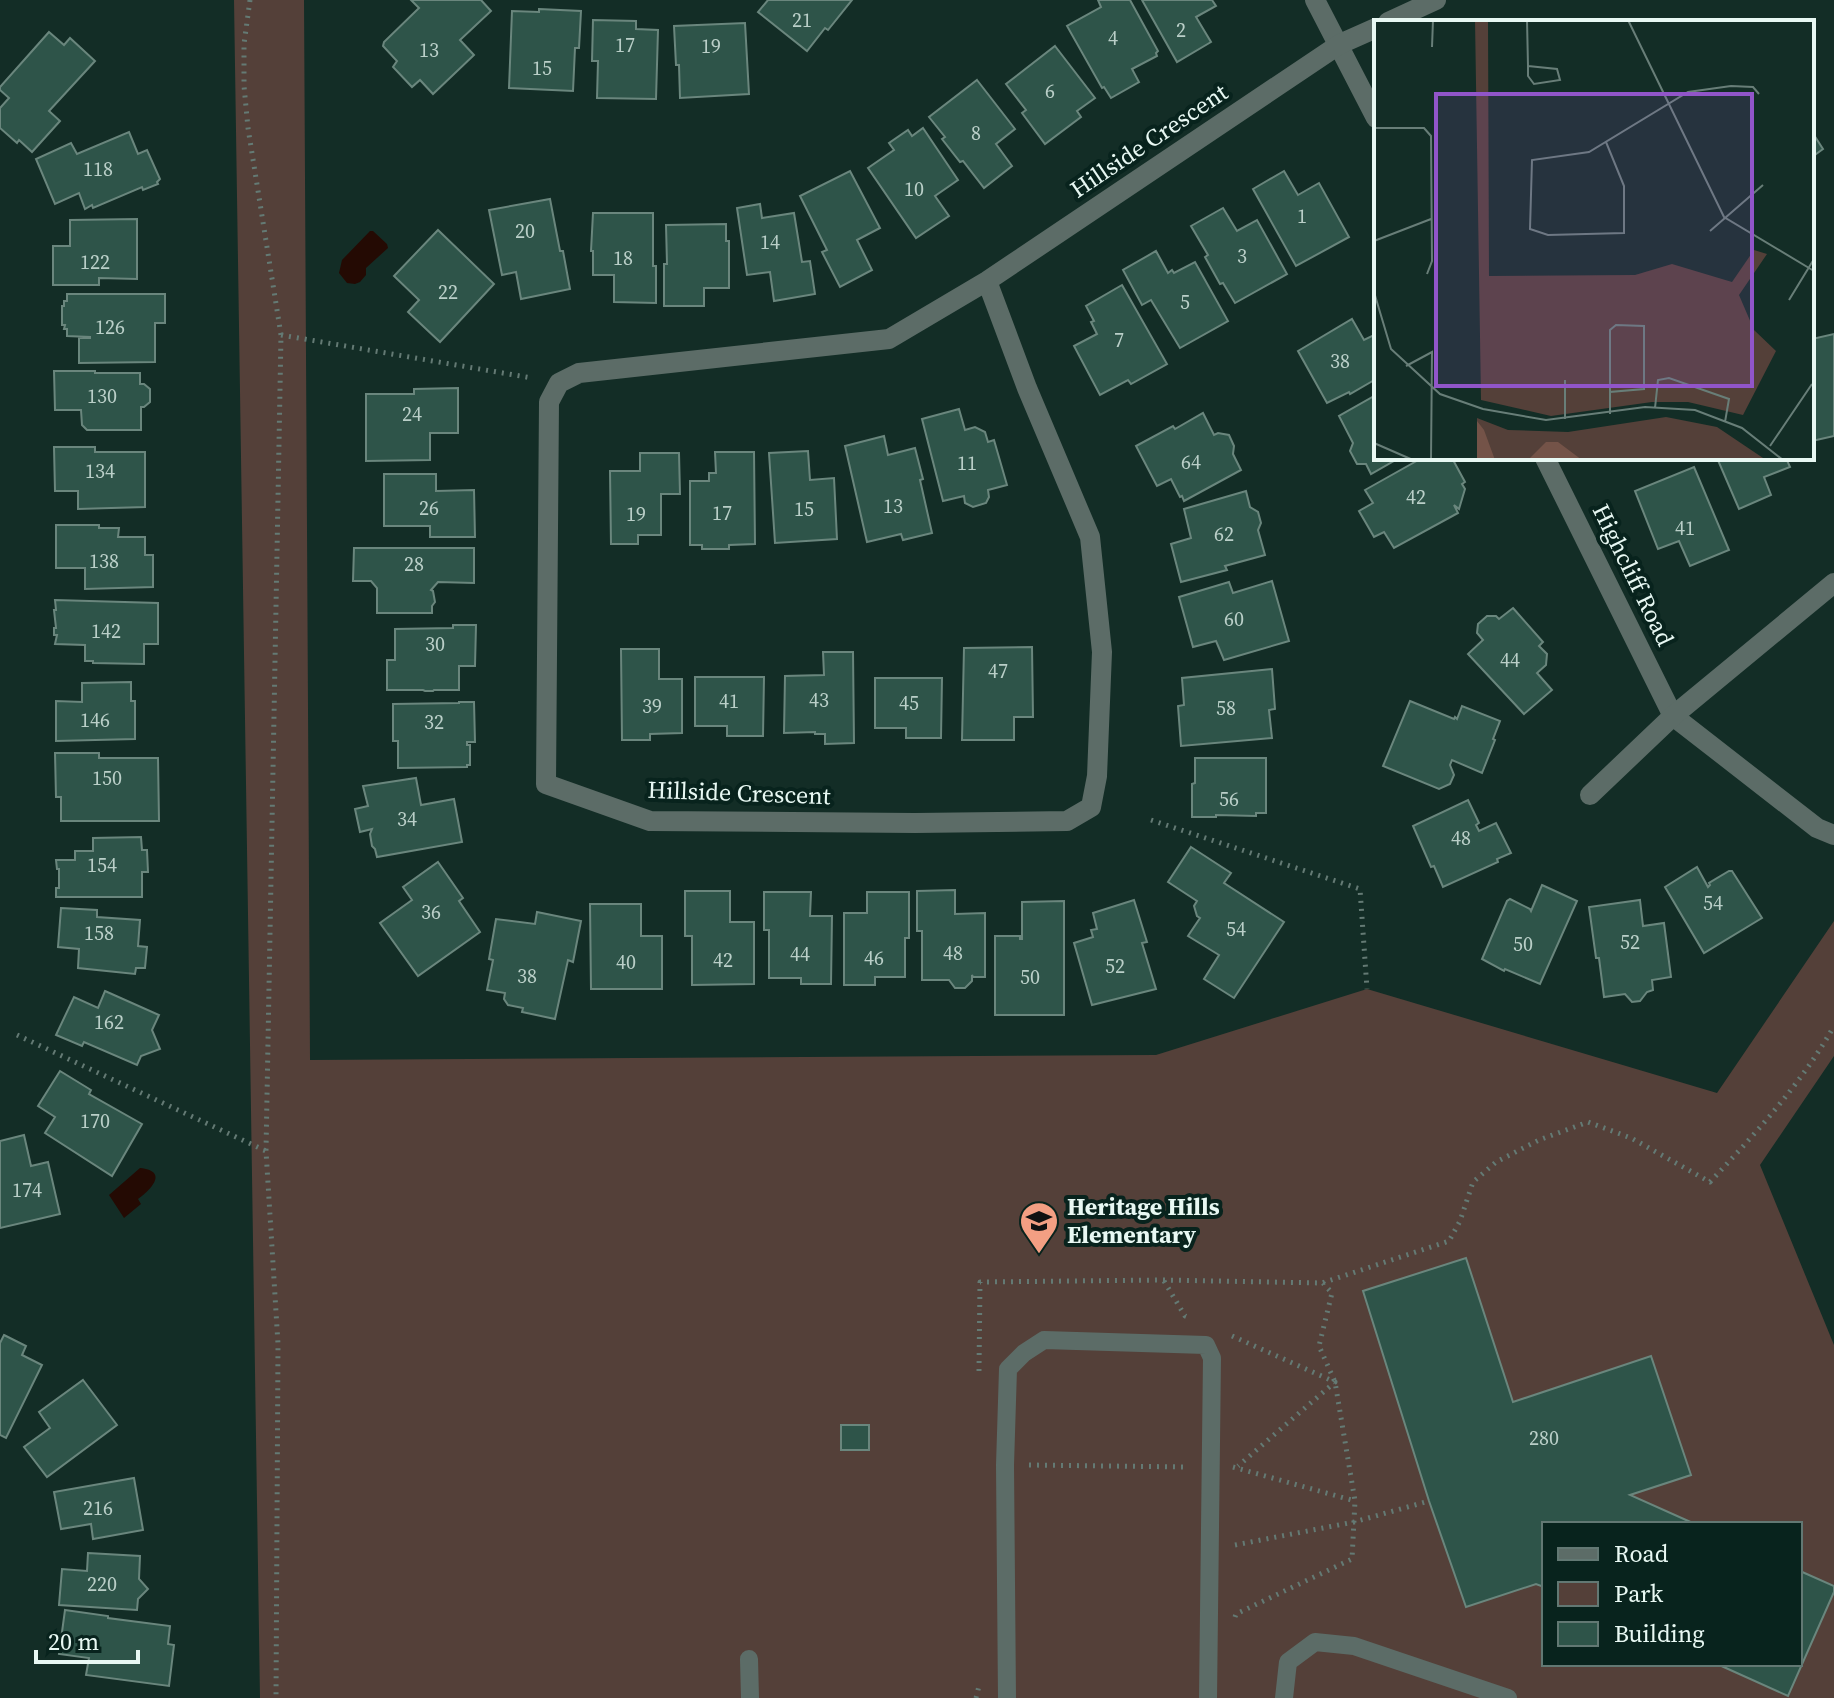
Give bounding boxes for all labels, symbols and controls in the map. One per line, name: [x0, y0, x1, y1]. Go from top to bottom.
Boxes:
house number: 21: [792, 6, 812, 34]
house number: 2: [1176, 16, 1186, 44]
inset map: [1374, 20, 1814, 460]
house number: 4: [1108, 24, 1118, 52]
house number: 17: [615, 31, 635, 59]
house number: 19: [701, 32, 721, 60]
house number: 13: [419, 36, 439, 64]
house number: 15: [532, 54, 552, 82]
street label: Hillside Crescent: [1064, 76, 1234, 206]
house number: 6: [1045, 77, 1055, 105]
house number: 8: [971, 119, 981, 147]
house number: 118: [83, 155, 113, 183]
house number: 10: [904, 175, 924, 203]
house number: 1: [1297, 202, 1307, 230]
house number: 20: [515, 217, 535, 245]
house number: 14: [760, 228, 780, 256]
house number: 3: [1237, 242, 1247, 270]
house number: 18: [613, 244, 633, 272]
house number: 122: [80, 248, 110, 276]
house number: 22: [438, 278, 458, 306]
house number: 5: [1180, 288, 1190, 316]
house number: 126: [95, 313, 125, 341]
house number: 7: [1114, 326, 1124, 354]
house number: 38: [1330, 347, 1350, 375]
house number: 130: [87, 382, 117, 410]
house number: 24: [402, 400, 422, 428]
house number: 64: [1181, 448, 1201, 476]
house number: 11: [957, 449, 977, 477]
house number: 134: [85, 457, 115, 485]
house number: 42: [1406, 483, 1426, 511]
house number: 13: [883, 492, 903, 520]
house number: 26: [419, 494, 439, 522]
house number: 15: [794, 495, 814, 523]
street label: Highcliff Road: [1585, 498, 1682, 652]
house number: 17: [712, 499, 732, 527]
house number: 19: [626, 500, 646, 528]
house number: 41: [1675, 514, 1695, 542]
house number: 62: [1214, 520, 1234, 548]
house number: 138: [89, 547, 119, 575]
house number: 28: [404, 550, 424, 578]
house number: 60: [1224, 605, 1244, 633]
house number: 142: [91, 617, 121, 645]
house number: 30: [425, 630, 445, 658]
house number: 44: [1500, 646, 1520, 674]
house number: 47: [988, 657, 1008, 685]
house number: 43: [809, 686, 829, 714]
house number: 41: [719, 687, 739, 715]
house number: 45: [899, 689, 919, 717]
house number: 39: [642, 692, 662, 720]
house number: 58: [1216, 694, 1236, 722]
house number: 146: [80, 706, 110, 734]
house number: 32: [424, 708, 444, 736]
house number: 150: [92, 764, 122, 792]
street label: Hillside Crescent: [647, 773, 831, 812]
house number: 56: [1219, 785, 1239, 813]
house number: 34: [397, 805, 417, 833]
house number: 48: [1451, 824, 1471, 852]
house number: 154: [87, 851, 117, 879]
house number: 54: [1703, 889, 1723, 917]
house number: 36: [421, 898, 441, 926]
house number: 54: [1226, 915, 1246, 943]
house number: 158: [84, 919, 114, 947]
house number: 52: [1620, 928, 1640, 956]
house number: 50: [1513, 930, 1533, 958]
house number: 48: [943, 939, 963, 967]
house number: 44: [790, 940, 810, 968]
house number: 46: [864, 944, 884, 972]
house number: 42: [713, 946, 733, 974]
house number: 40: [616, 948, 636, 976]
house number: 52: [1105, 952, 1125, 980]
house number: 38: [517, 962, 537, 990]
house number: 50: [1020, 963, 1040, 991]
house number: 162: [94, 1008, 124, 1036]
house number: 170: [80, 1107, 110, 1135]
house number: 174: [12, 1176, 42, 1204]
place label: Heritage Hills Elementary: [1067, 1190, 1220, 1251]
school or university icon: Heritage Hills Elementary: [1018, 1200, 1060, 1255]
house number: 280: [1529, 1424, 1559, 1452]
house number: 216: [83, 1494, 113, 1522]
legend: [1542, 1522, 1802, 1666]
text: Road: [1614, 1537, 1669, 1570]
house number: 220: [87, 1570, 117, 1598]
text: Park: [1614, 1577, 1664, 1610]
scale bar: [36, 1614, 138, 1664]
text: Building: [1614, 1617, 1705, 1650]
text: 20 m: [48, 1625, 99, 1658]

